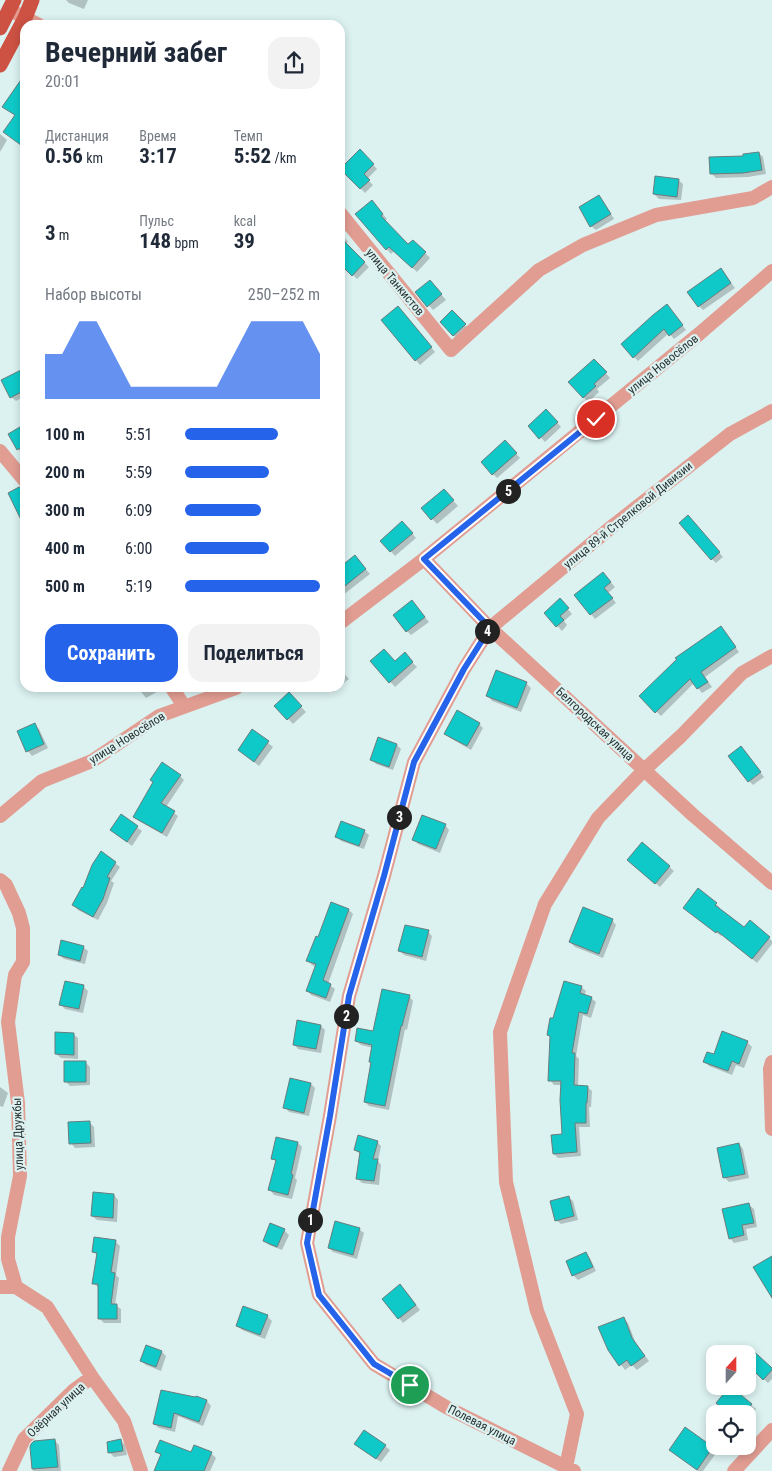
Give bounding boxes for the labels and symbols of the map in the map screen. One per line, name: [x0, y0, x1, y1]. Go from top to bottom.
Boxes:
street label: улица Танкистов: [363, 246, 427, 318]
street label: улица Новосёлов: [625, 331, 701, 397]
pin: [575, 398, 617, 440]
street label: улица 89-й Стрелковой Дивизии: [561, 459, 695, 571]
pin: 5: [496, 478, 520, 504]
pin: 4: [474, 618, 500, 644]
street label: Белгородская улица: [553, 684, 637, 764]
street label: улица Новосёлов: [87, 709, 167, 767]
pin: 3: [386, 804, 412, 830]
pin: 2: [334, 1004, 358, 1028]
street label: улица Дружбы: [10, 1098, 26, 1170]
pin: 1: [298, 1208, 322, 1232]
north arrow: [706, 1345, 756, 1395]
pin: [389, 1364, 431, 1406]
street label: Озёрная улица: [24, 1380, 88, 1440]
street label: Полевая улица: [446, 1402, 519, 1448]

